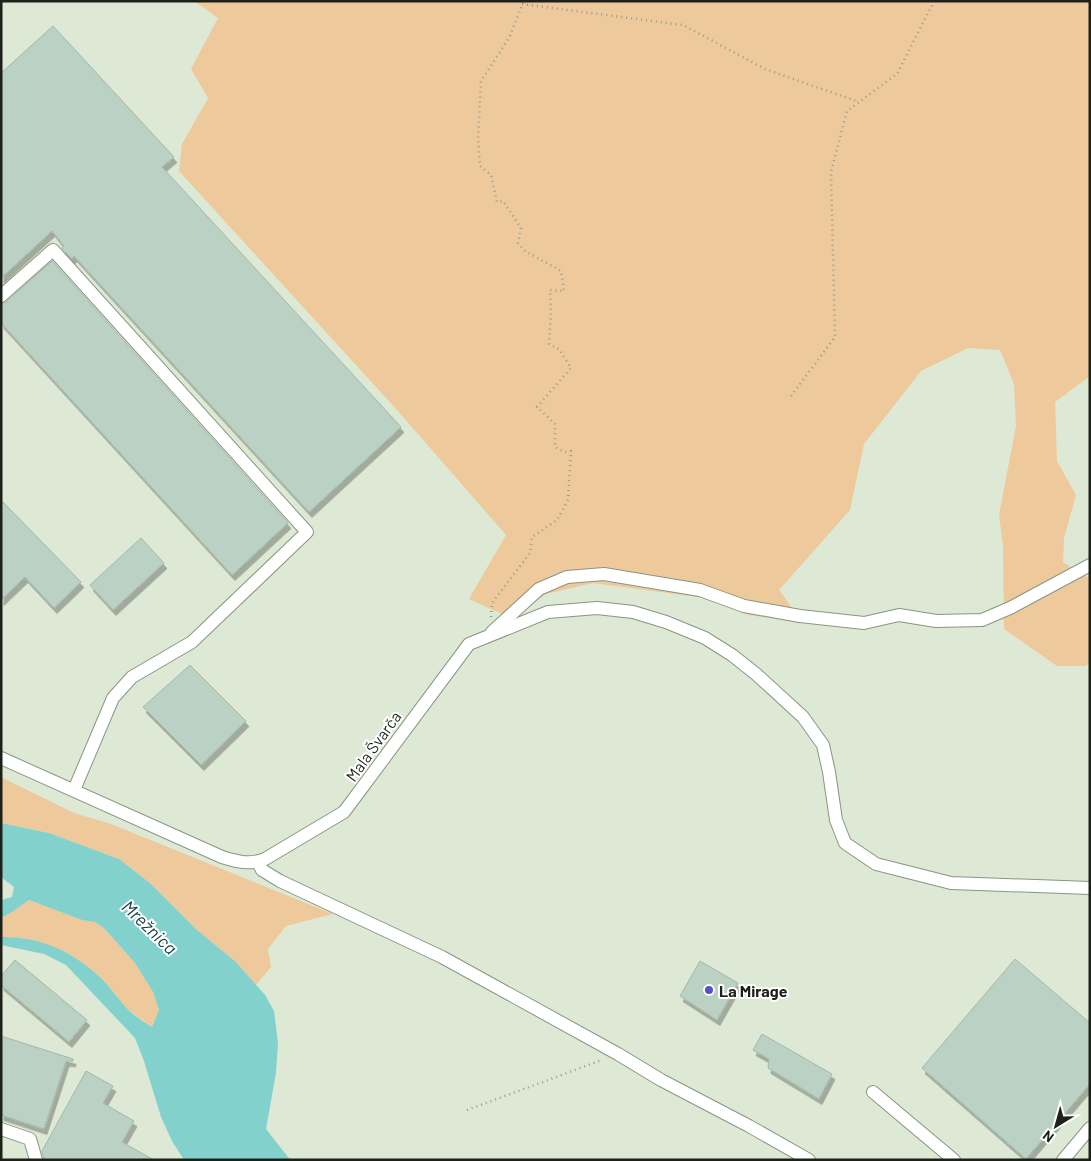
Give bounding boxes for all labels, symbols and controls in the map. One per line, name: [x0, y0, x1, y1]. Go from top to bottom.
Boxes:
street label: Mala Švarča: [341, 707, 405, 785]
water label: Mrežnica: [118, 895, 182, 959]
place label: La Mirage: [719, 981, 788, 1000]
marker: La Mirage: [703, 984, 715, 996]
north arrow: [1031, 1101, 1081, 1151]
text: N: [1039, 1127, 1057, 1146]

